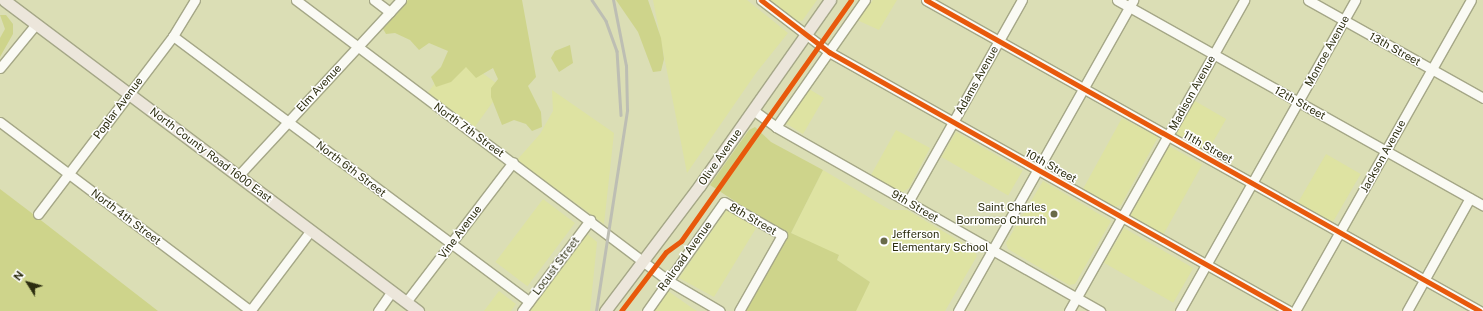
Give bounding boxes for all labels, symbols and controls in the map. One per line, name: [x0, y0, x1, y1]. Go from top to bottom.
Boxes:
street label: Monroe Avenue: [1302, 13, 1352, 89]
street label: 13th Street: [1367, 29, 1423, 69]
street label: Adams Avenue: [953, 44, 1001, 116]
street label: Madison Avenue: [1166, 53, 1218, 133]
street label: Elm Avenue: [294, 62, 344, 114]
street label: Poplar Avenue: [91, 75, 145, 141]
street label: 12th Street: [1272, 84, 1328, 122]
street label: North 7th Street: [431, 100, 507, 160]
street label: North County Road 1600 East: [147, 105, 275, 205]
street label: Jackson Avenue: [1358, 117, 1408, 195]
street label: Olive Avenue: [696, 126, 744, 188]
street label: 11th Street: [1181, 128, 1235, 166]
street label: North 6th Street: [313, 138, 389, 200]
street label: 10th Street: [1023, 146, 1079, 186]
street label: North 4th Street: [88, 186, 164, 248]
street label: 9th Street: [889, 187, 941, 225]
street label: 8th Street: [727, 200, 779, 238]
place label: Saint Charles Borromeo Church: [956, 201, 1046, 227]
street label: Vine Avenue: [436, 203, 484, 261]
marker: Saint Charles Borromeo Church: [1049, 209, 1059, 219]
street label: Railroad Avenue: [655, 219, 715, 293]
place label: Jefferson Elementary School: [892, 228, 989, 254]
street label: Locust Street: [530, 234, 582, 298]
marker: Jefferson Elementary School: [879, 236, 889, 246]
north arrow: [8, 263, 48, 303]
text: N: [11, 269, 26, 283]

